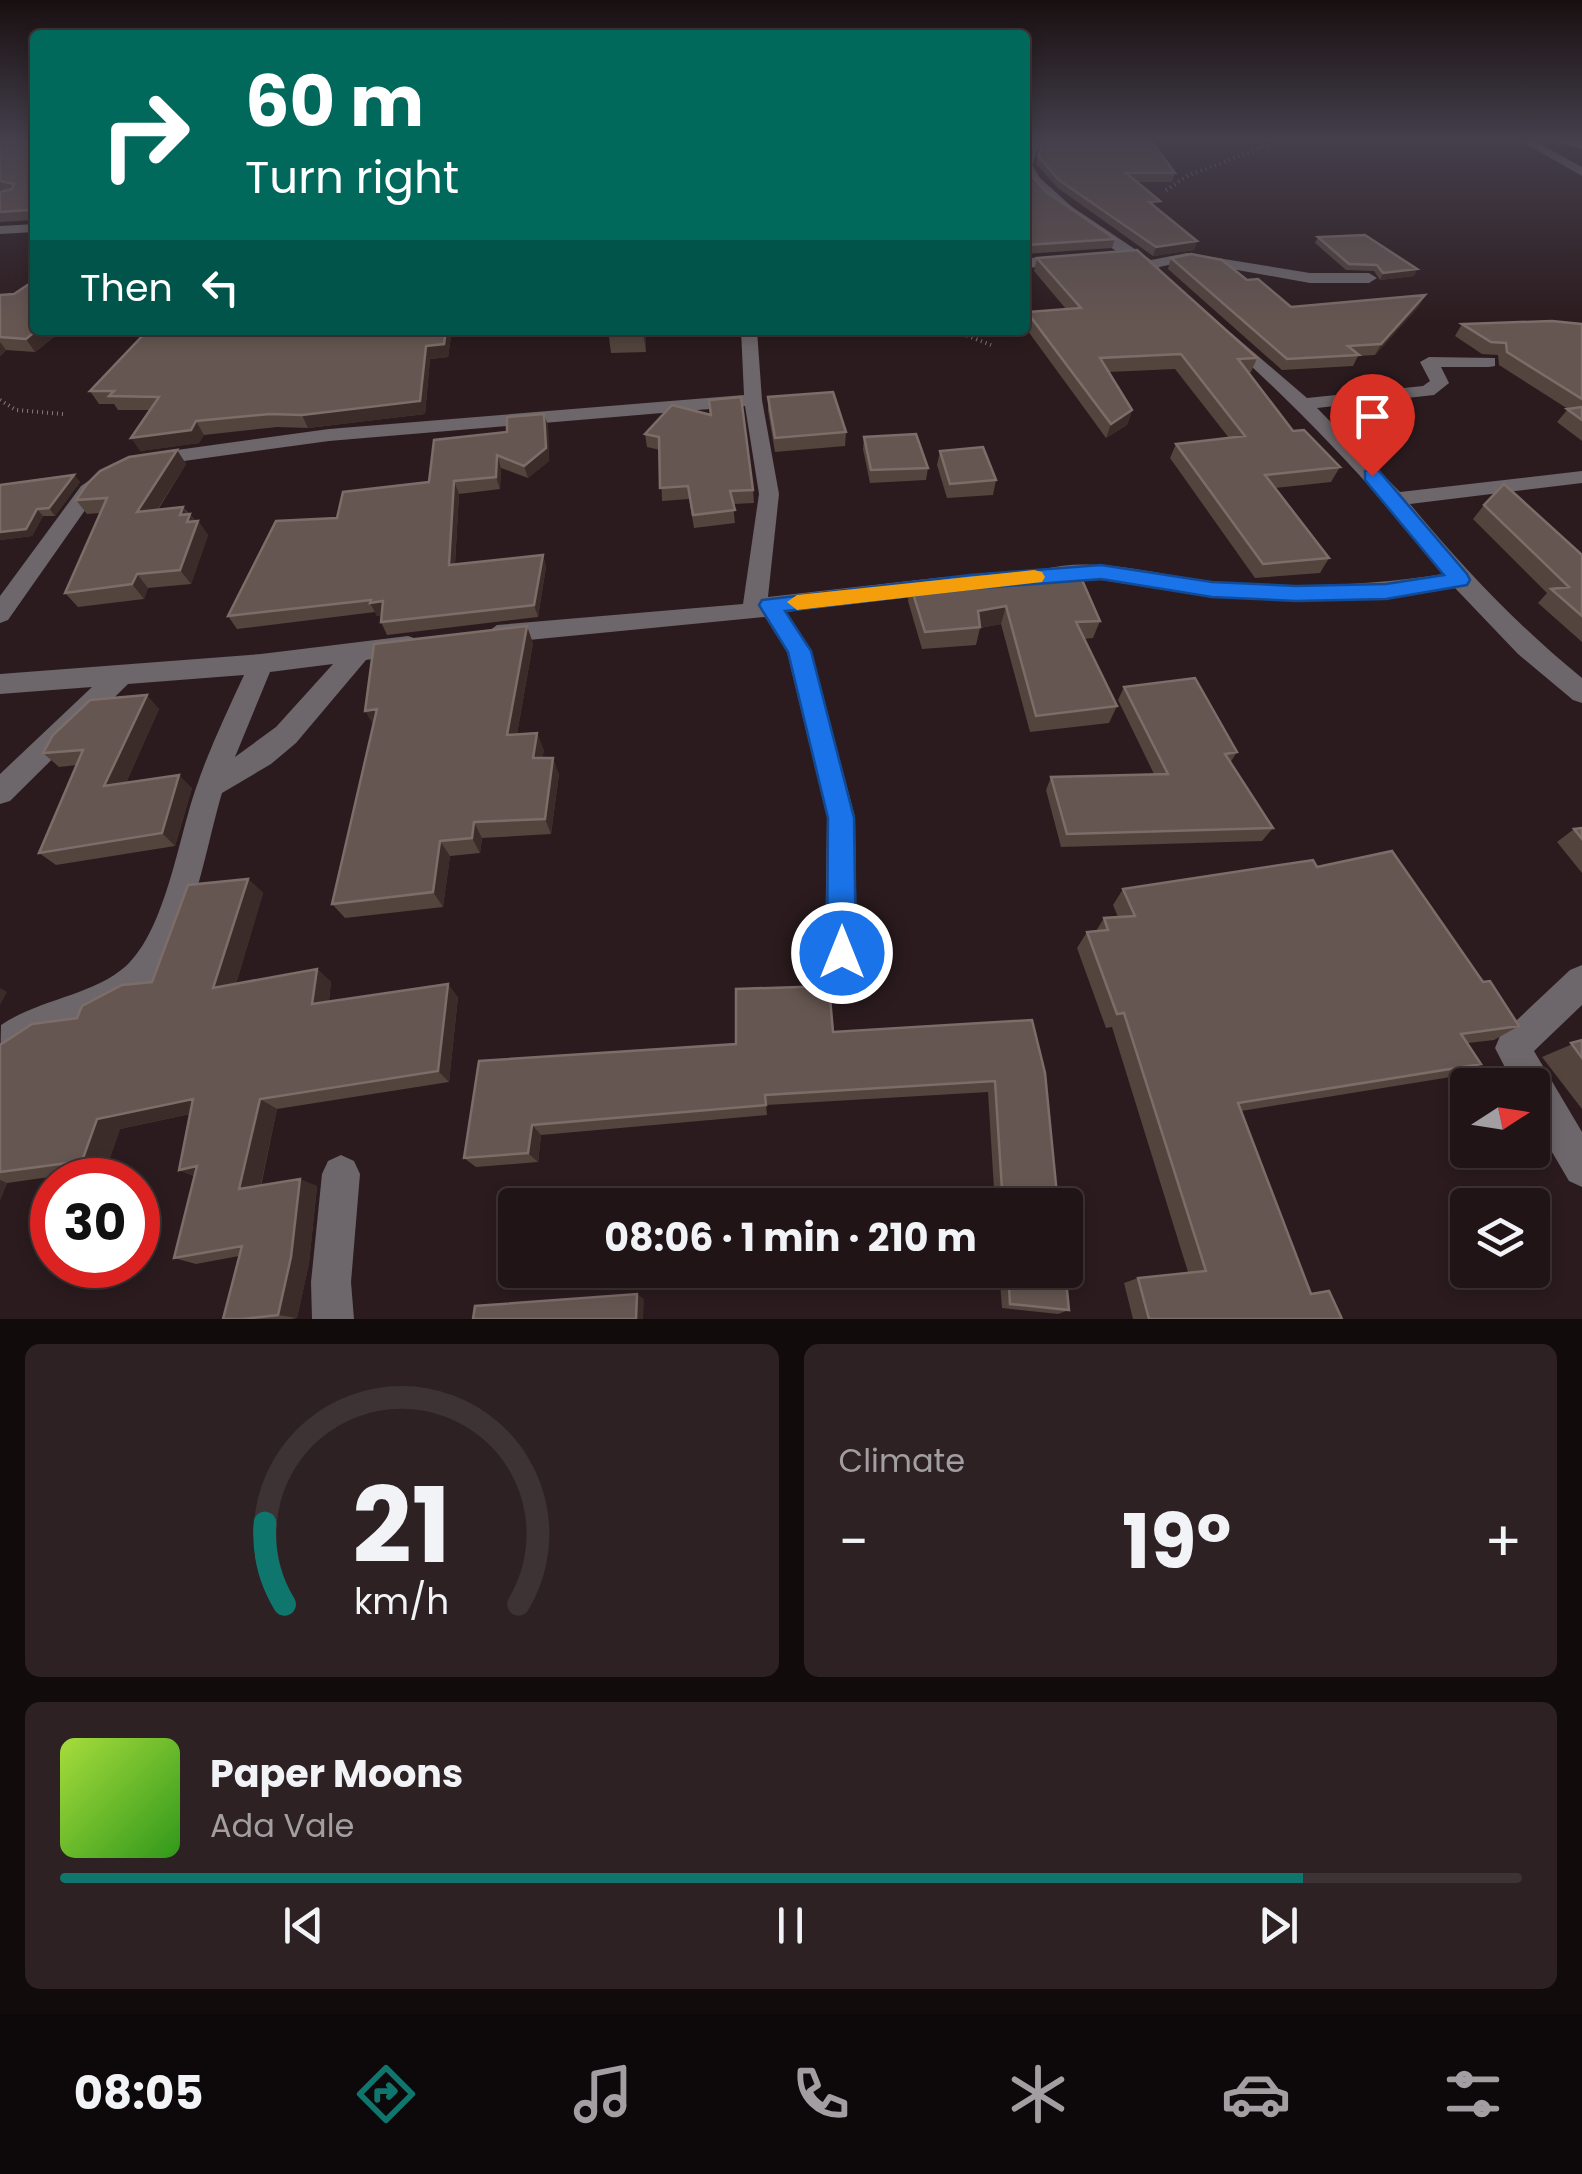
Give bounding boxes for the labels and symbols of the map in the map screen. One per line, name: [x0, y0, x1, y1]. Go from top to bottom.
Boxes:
pin: [1330, 374, 1415, 477]
position arrow: [790, 901, 894, 1005]
north arrow: [1450, 1068, 1550, 1168]
speed limit sign: 30: [30, 1158, 160, 1288]

